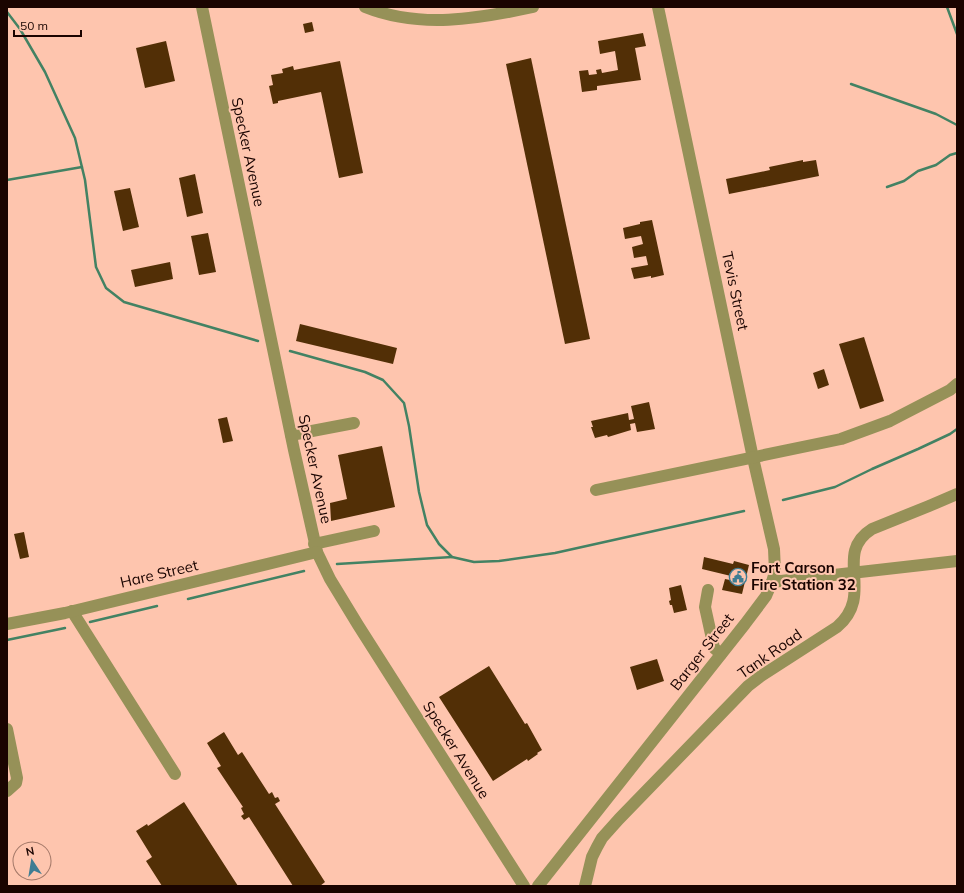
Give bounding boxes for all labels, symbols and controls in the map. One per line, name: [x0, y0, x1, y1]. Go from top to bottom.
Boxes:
scale bar: [14, 12, 81, 38]
text: 50 m: [20, 18, 48, 33]
street label: Specker Avenue: [228, 96, 269, 208]
street label: Tevis Street: [718, 250, 753, 332]
street label: Specker Avenue: [295, 413, 336, 525]
street label: Hare Street: [118, 555, 200, 592]
place label: Fort Carson Fire Station 32: [751, 558, 856, 594]
public building icon: Fort Carson Fire Station 32: [728, 567, 748, 587]
street label: Barger Street: [666, 609, 738, 694]
street label: Tank Road: [734, 625, 806, 683]
street label: Specker Avenue: [419, 698, 494, 802]
north arrow: [12, 841, 52, 881]
text: N: [24, 844, 35, 859]

